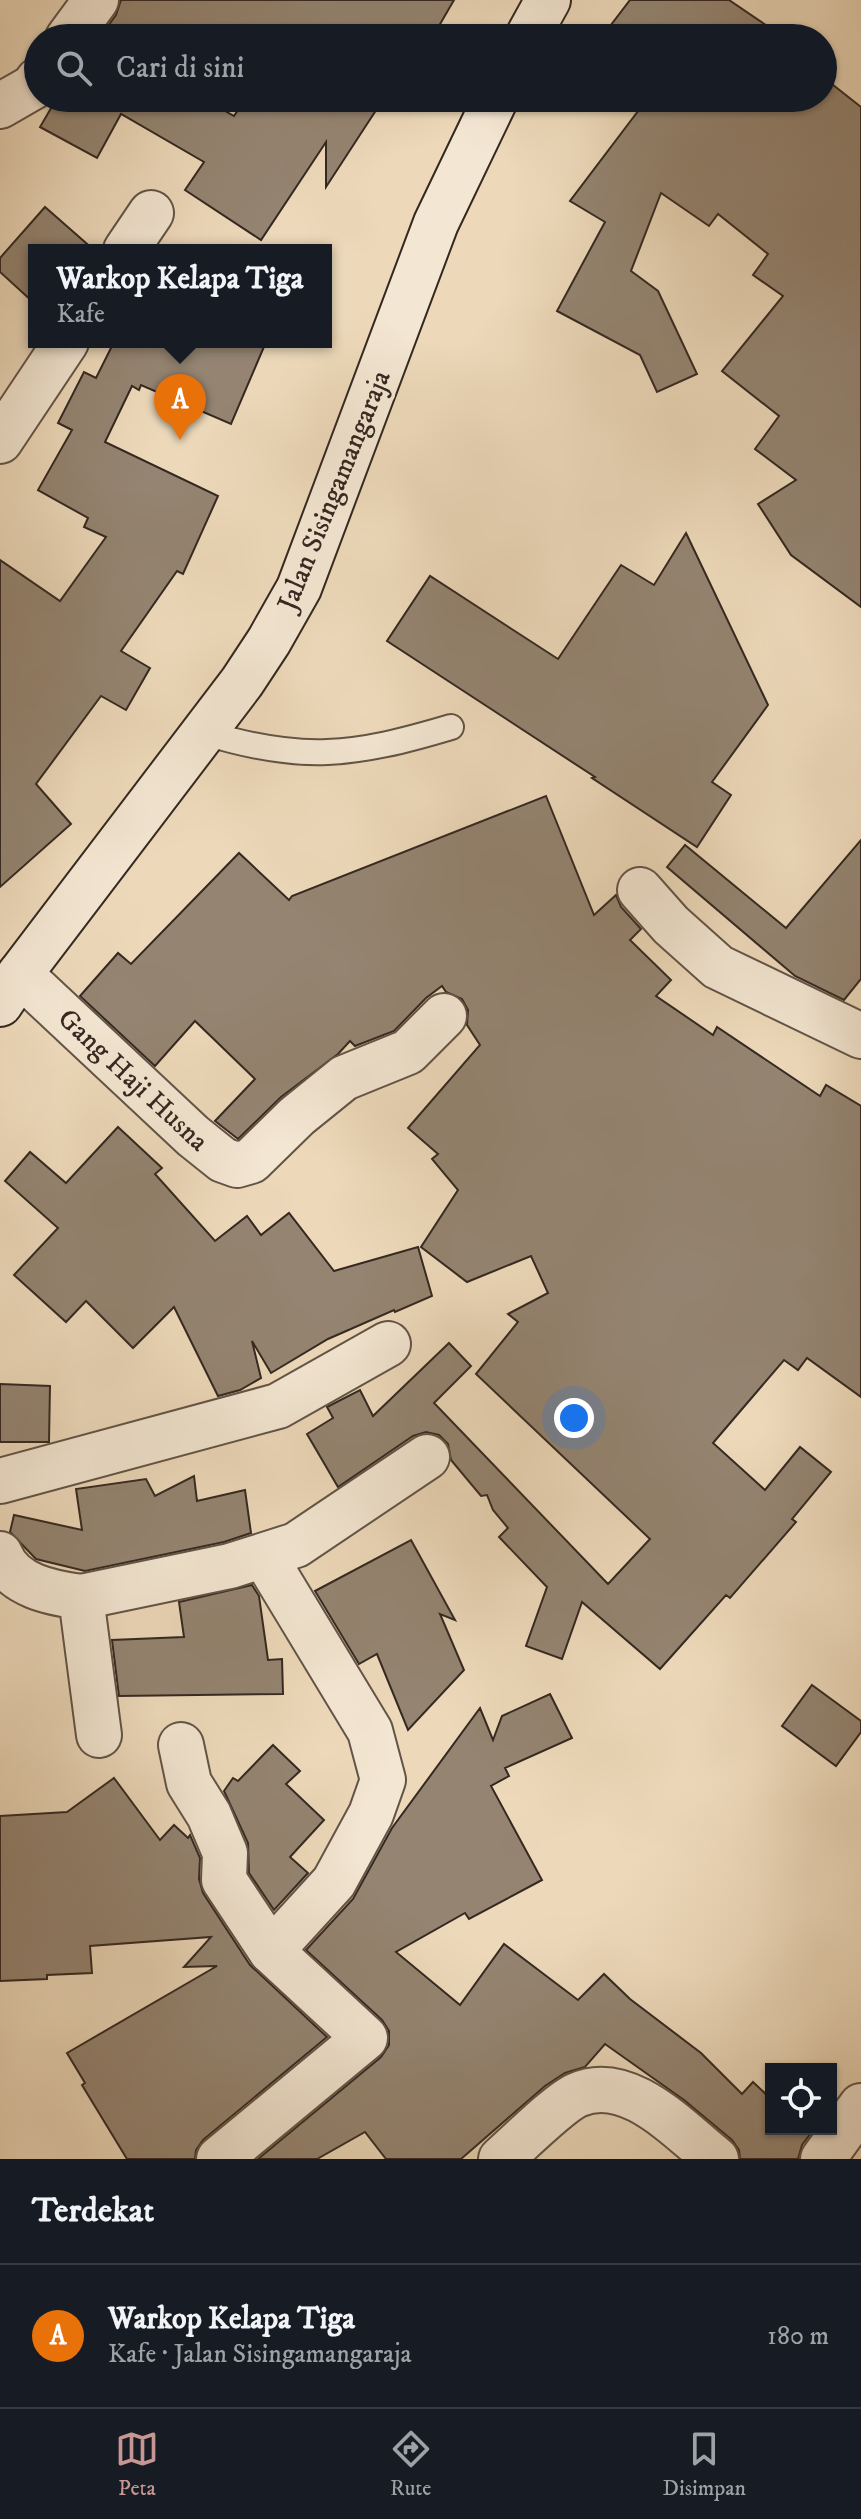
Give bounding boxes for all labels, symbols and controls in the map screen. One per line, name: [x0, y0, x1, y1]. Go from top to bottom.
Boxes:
search box: [24, 24, 837, 112]
icon: search: [52, 46, 96, 90]
text: Cari di sini: [116, 50, 244, 87]
popup: [28, 244, 332, 348]
text: Warkop Kelapa Tiga: [57, 261, 303, 298]
text: Kafe: [57, 298, 105, 331]
street label: Jalan Sisingamangaraja: [269, 365, 399, 619]
pin: A: [154, 374, 206, 440]
street label: Gang Haji Husna: [50, 1001, 216, 1159]
your location: [554, 1398, 594, 1438]
map controls: [765, 2063, 837, 2135]
button: locate: [765, 2063, 837, 2135]
text: Terdekat: [32, 2190, 154, 2232]
text: Warkop Kelapa Tiga: [108, 2301, 355, 2338]
text: A: [50, 2320, 66, 2353]
text: 180 m: [767, 2320, 829, 2353]
text: Kafe · Jalan Sisingamangaraja: [108, 2338, 411, 2371]
tab: Peta: [115, 2427, 159, 2502]
tab: Rute: [389, 2427, 433, 2502]
tab: Disimpan: [663, 2427, 746, 2502]

